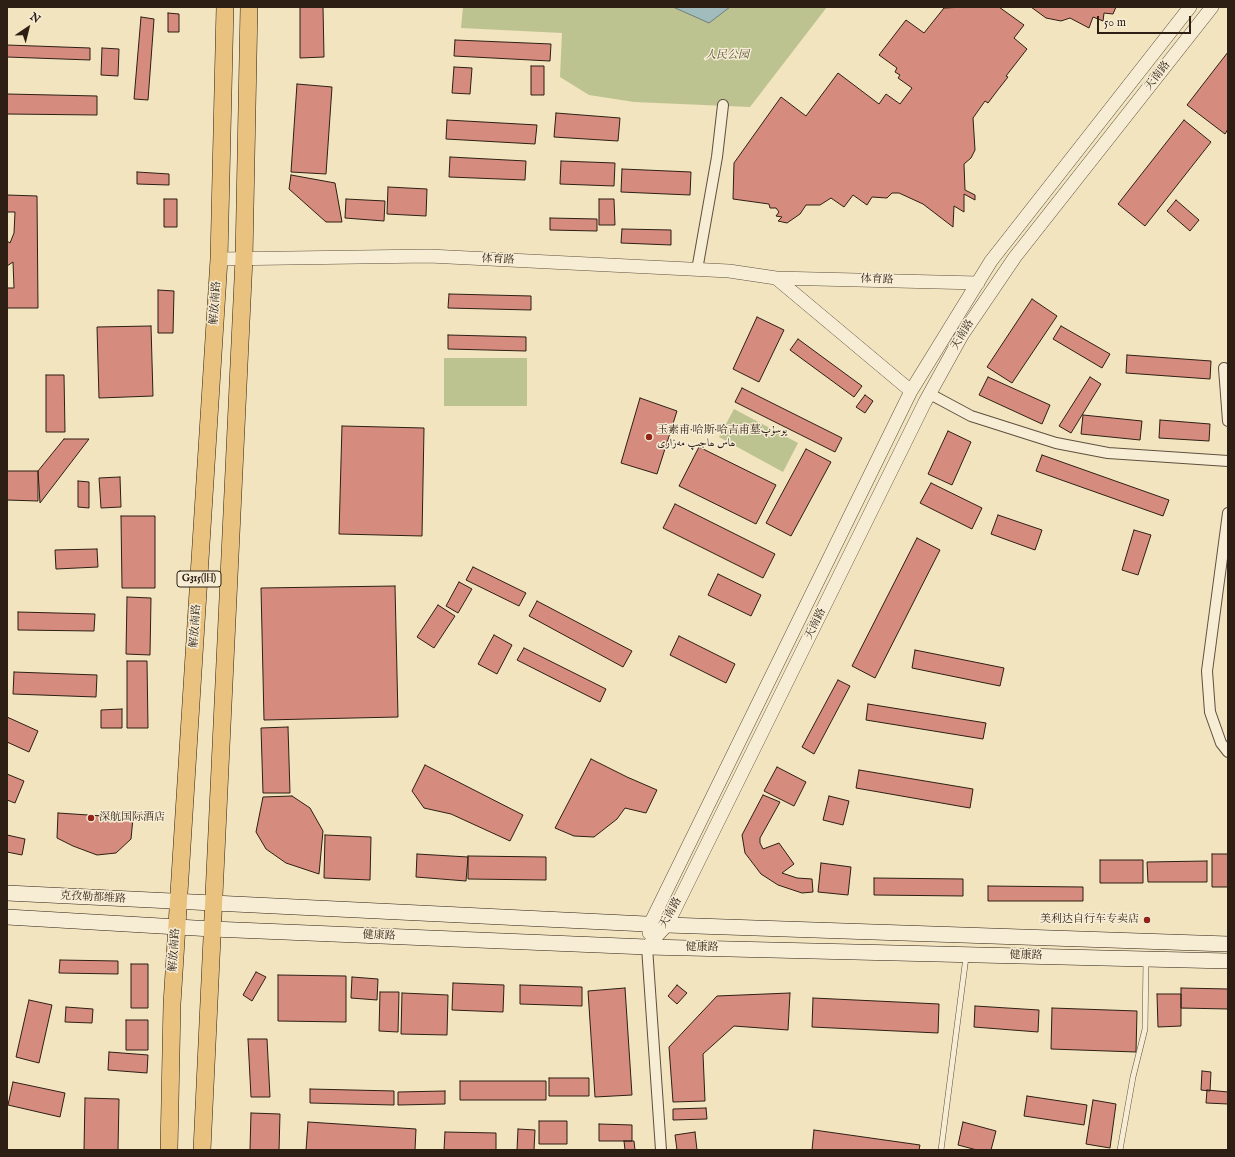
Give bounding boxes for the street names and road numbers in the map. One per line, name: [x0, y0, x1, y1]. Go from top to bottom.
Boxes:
street label: 天南路: [1143, 59, 1173, 93]
street label: 体育路: [481, 253, 515, 267]
street label: 体育路: [860, 273, 894, 287]
street label: 解放南路: [208, 281, 224, 325]
street label: 天南路: [949, 318, 977, 352]
road number: G315(旧): [177, 571, 221, 587]
street label: 解放南路: [188, 604, 204, 648]
street label: 天南路: [803, 606, 829, 642]
street label: 克孜勒都维路: [60, 890, 126, 906]
street label: 天南路: [657, 895, 685, 931]
street label: 解放南路: [167, 928, 183, 972]
street label: 健康路: [362, 929, 396, 943]
street label: 健康路: [685, 941, 719, 955]
street label: 健康路: [1009, 949, 1043, 963]

